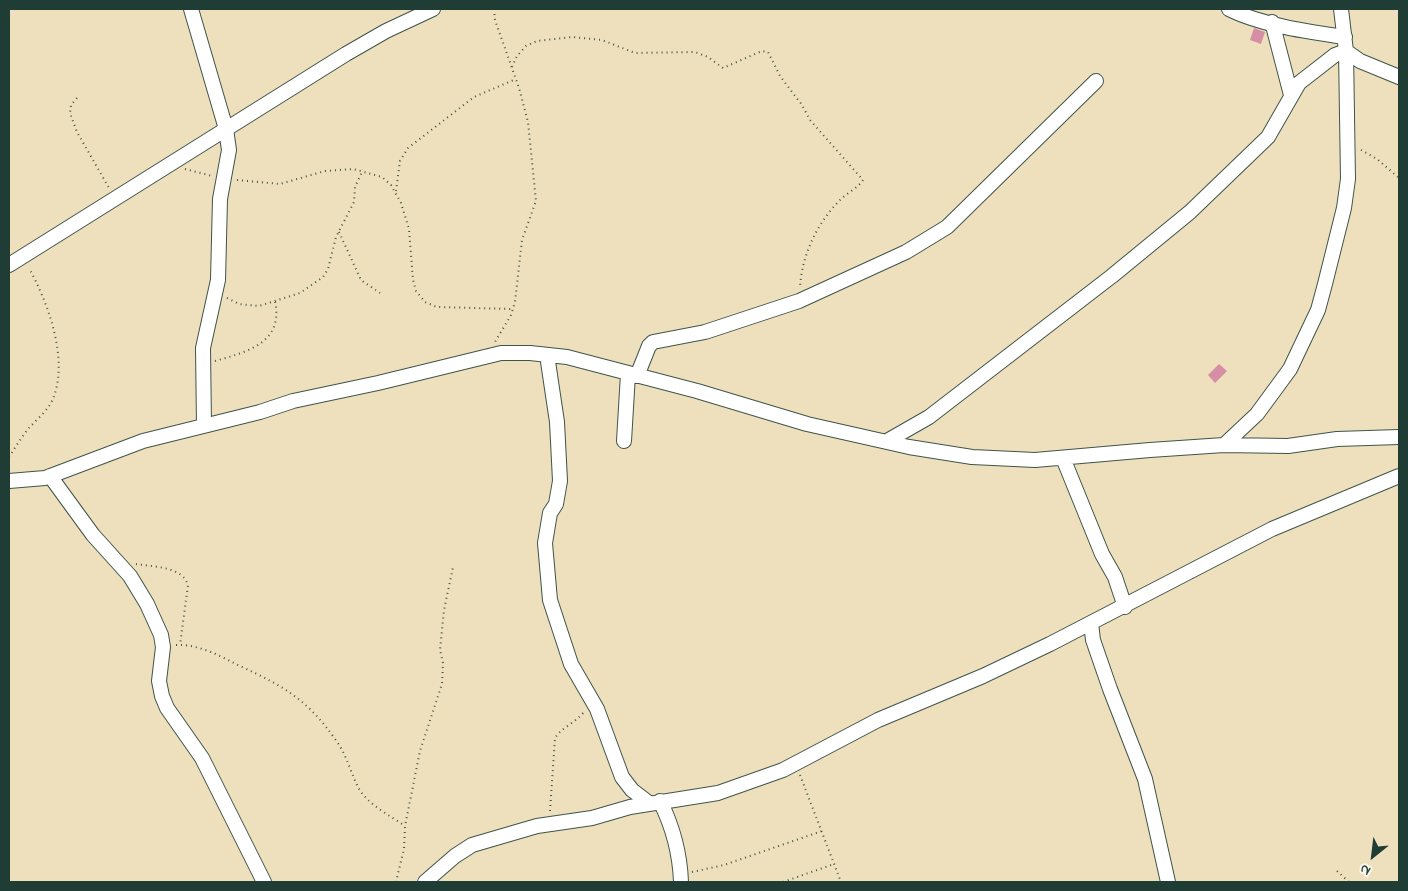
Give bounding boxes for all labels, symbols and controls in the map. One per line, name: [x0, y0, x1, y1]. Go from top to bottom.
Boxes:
north arrow: [1348, 831, 1398, 881]
text: N: [1356, 858, 1375, 881]

